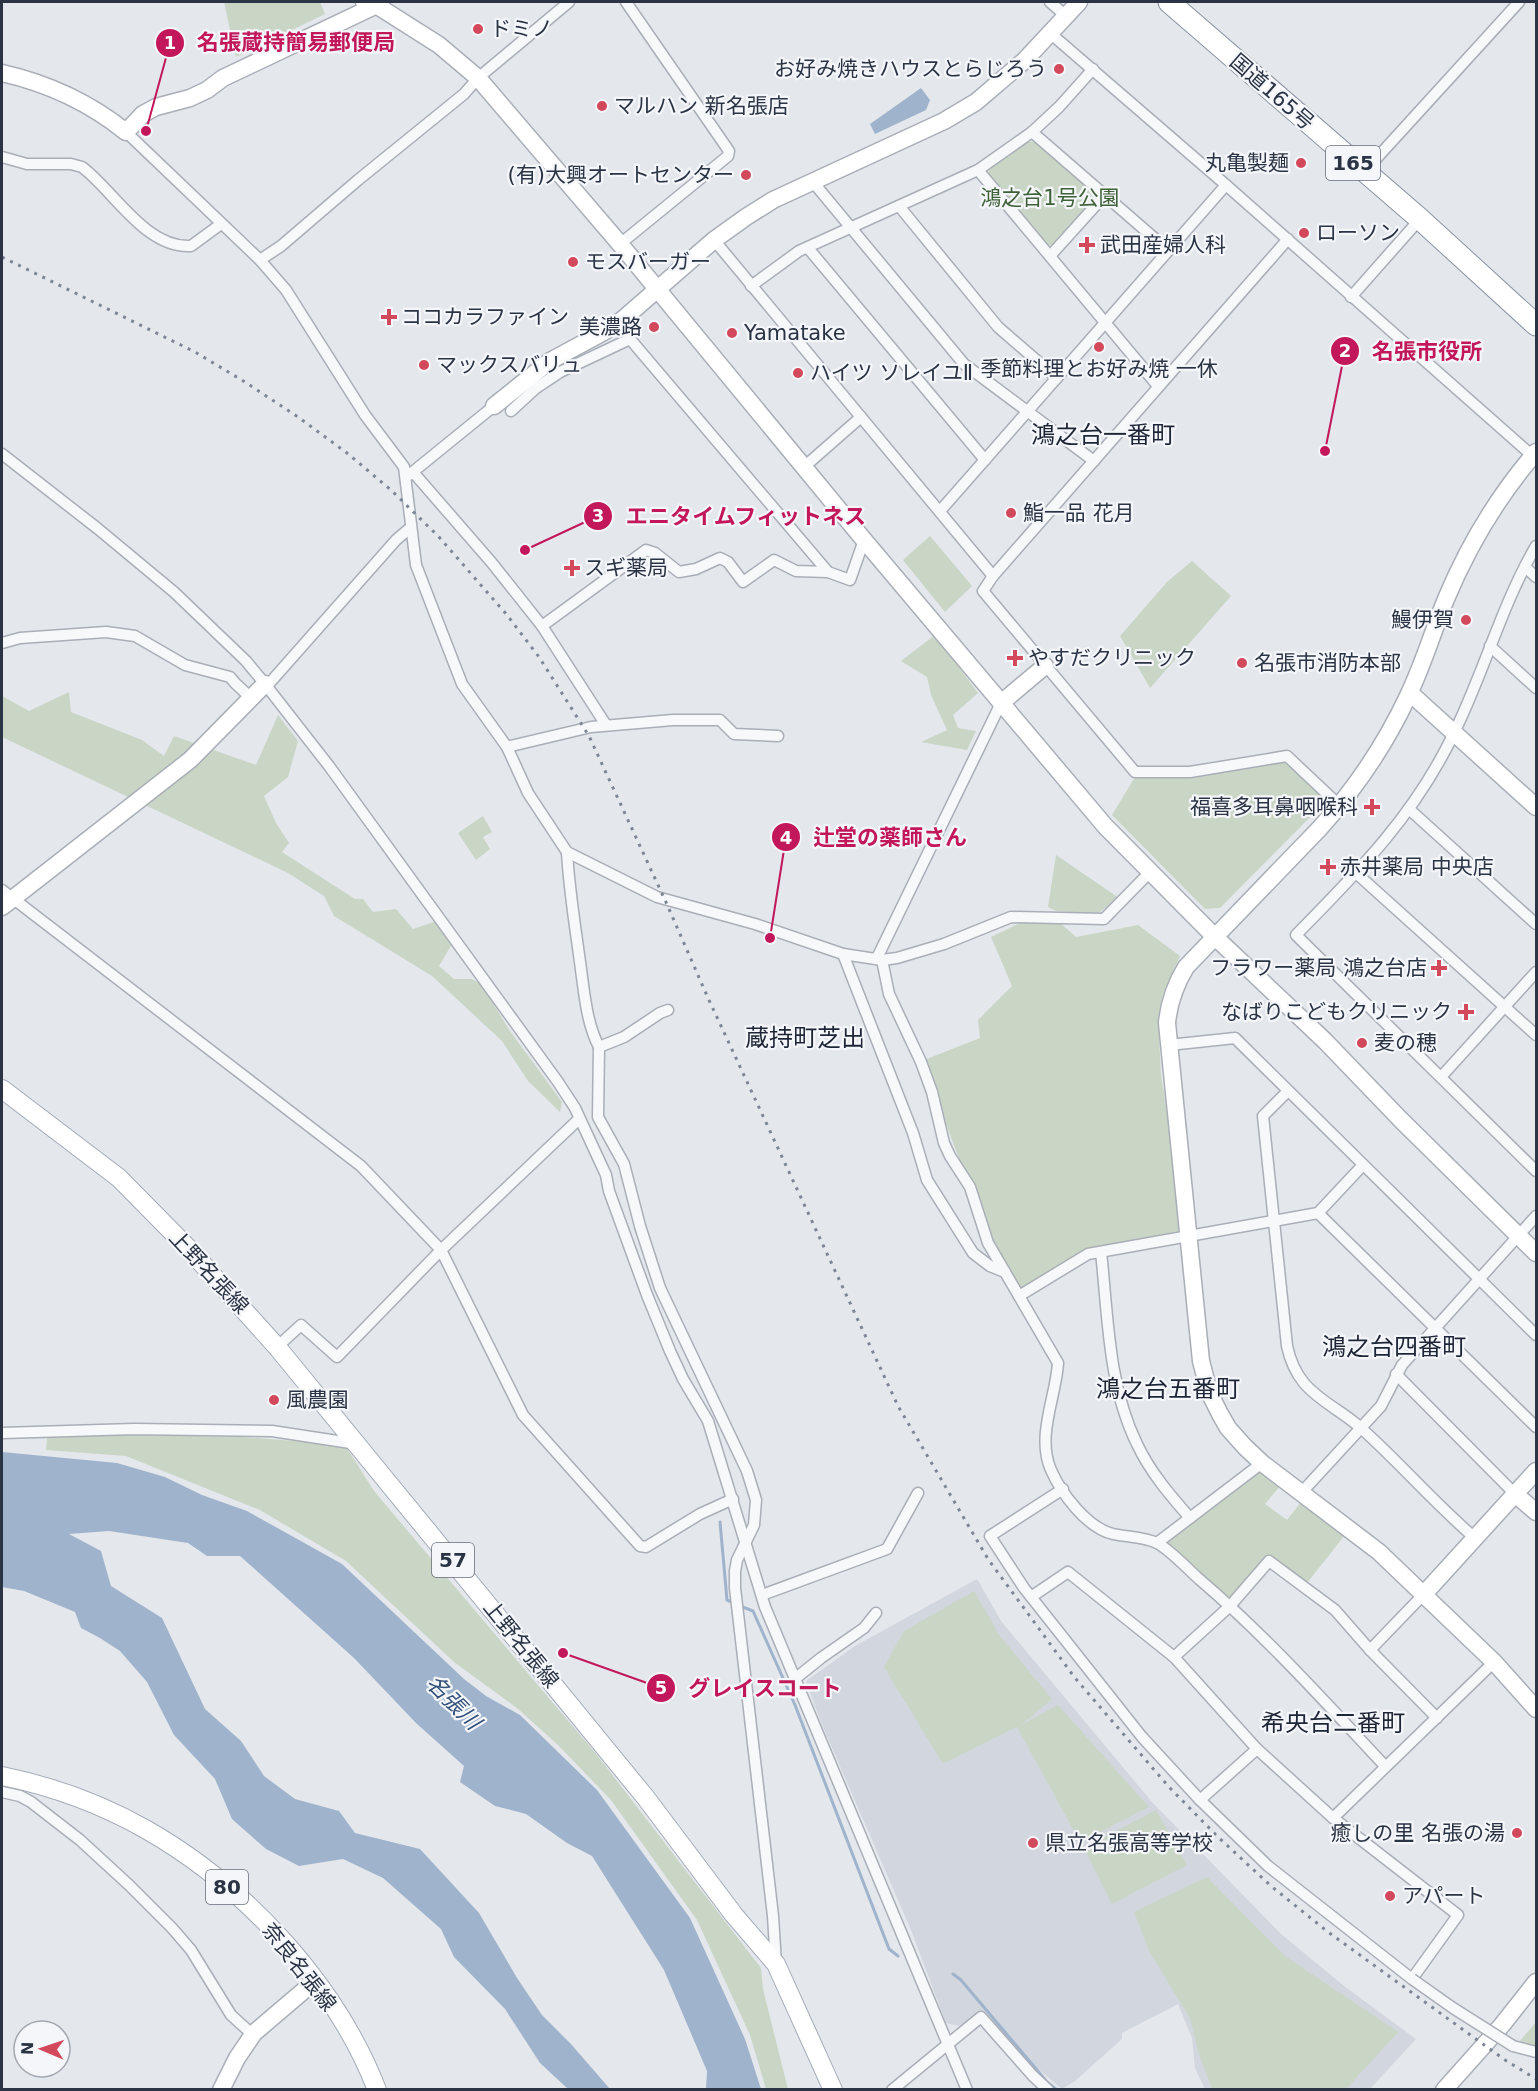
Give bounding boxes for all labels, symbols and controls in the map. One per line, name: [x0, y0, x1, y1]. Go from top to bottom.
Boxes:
place label: ドミノ: [490, 17, 553, 41]
marker: ドミノ: [471, 22, 485, 36]
callout: 名張蔵持簡易郵便局: [155, 23, 407, 63]
text: 名張蔵持簡易郵便局: [197, 30, 395, 55]
text: 1: [164, 32, 176, 53]
street label: 国道165号: [1225, 49, 1319, 135]
place label: お好み焼きハウスとらじろう: [774, 57, 1047, 81]
marker: お好み焼きハウスとらじろう: [1052, 62, 1066, 76]
place label: マルハン 新名張店: [614, 94, 789, 118]
marker: マルハン 新名張店: [595, 99, 609, 113]
road number: 165: [1326, 146, 1380, 180]
place label: 丸亀製麺: [1205, 151, 1289, 175]
marker: 丸亀製麺: [1294, 156, 1308, 170]
place label: (有)大興オートセンター: [508, 163, 734, 187]
marker: (有)大興オートセンター: [739, 168, 753, 182]
park label: 鴻之台1号公園: [980, 186, 1120, 210]
place label: ローソン: [1316, 221, 1400, 245]
marker: ローソン: [1297, 226, 1311, 240]
place label: 武田産婦人科: [1100, 233, 1226, 257]
marker: 武田産婦人科: [1078, 236, 1096, 254]
place label: モスバーガー: [585, 250, 711, 274]
marker: モスバーガー: [566, 255, 580, 269]
place label: ココカラファイン: [401, 305, 569, 329]
marker: ココカラファイン: [382, 310, 396, 324]
place label: 美濃路: [579, 315, 642, 339]
marker: 美濃路: [647, 320, 661, 334]
place label: Yamatake: [743, 321, 846, 345]
marker: Yamatake: [725, 326, 739, 340]
callout: 名張市役所: [1330, 331, 1494, 371]
text: 名張市役所: [1372, 339, 1482, 364]
marker: 季節料理とお好み焼 一休: [1092, 340, 1106, 354]
text: 2: [1339, 340, 1351, 361]
place label: マックスバリュ: [436, 353, 582, 377]
place label: 季節料理とお好み焼 一休: [980, 357, 1218, 381]
marker: マックスバリュ: [417, 358, 431, 372]
place label: ハイツ ソレイユⅡ: [810, 361, 973, 385]
marker: ハイツ ソレイユⅡ: [791, 366, 805, 380]
district label: 鴻之台一番町: [1031, 421, 1175, 449]
callout: エニタイムフィットネス: [583, 496, 879, 536]
place label: 鮨一品 花月: [1023, 501, 1135, 525]
text: エニタイムフィットネス: [626, 504, 866, 529]
text: 3: [592, 505, 604, 526]
marker: 鮨一品 花月: [1004, 506, 1018, 520]
place label: スギ薬局: [584, 556, 668, 580]
marker: スギ薬局: [565, 561, 579, 575]
place label: 鰻伊賀: [1391, 608, 1454, 632]
marker: 鰻伊賀: [1459, 613, 1473, 627]
place label: やすだクリニック: [1028, 646, 1196, 670]
marker: やすだクリニック: [1006, 649, 1024, 667]
place label: 名張市消防本部: [1254, 651, 1401, 675]
marker: 名張市消防本部: [1235, 656, 1249, 670]
place label: 福喜多耳鼻咽喉科: [1190, 795, 1358, 819]
marker: 福喜多耳鼻咽喉科: [1363, 798, 1381, 816]
callout: 辻堂の薬師さん: [771, 817, 979, 857]
text: 辻堂の薬師さん: [813, 825, 967, 850]
text: 4: [780, 827, 792, 848]
place label: 赤井薬局 中央店: [1340, 855, 1494, 879]
marker: 赤井薬局 中央店: [1321, 860, 1335, 874]
place label: フラワー薬局 鴻之台店: [1210, 956, 1427, 980]
marker: フラワー薬局 鴻之台店: [1432, 961, 1446, 975]
place label: なばりこどもクリニック: [1221, 1000, 1452, 1024]
marker: なばりこどもクリニック: [1457, 1003, 1475, 1021]
district label: 蔵持町芝出: [745, 1024, 865, 1052]
place label: 麦の穂: [1374, 1031, 1437, 1055]
marker: 麦の穂: [1355, 1036, 1369, 1050]
street label: 上野名張線: [164, 1225, 254, 1319]
district label: 鴻之台四番町: [1322, 1333, 1466, 1361]
district label: 鴻之台五番町: [1096, 1375, 1240, 1403]
place label: 風農園: [286, 1388, 349, 1412]
marker: 風農園: [267, 1393, 281, 1407]
road number: 57: [432, 1543, 474, 1577]
street label: 上野名張線: [479, 1596, 563, 1692]
callout: グレイスコート: [646, 1668, 854, 1708]
water label: 名張川: [421, 1670, 487, 1736]
text: グレイスコート: [688, 1676, 842, 1701]
text: 5: [655, 1677, 667, 1698]
district label: 希央台二番町: [1261, 1709, 1405, 1737]
place label: 癒しの里 名張の湯: [1330, 1821, 1505, 1845]
marker: 癒しの里 名張の湯: [1510, 1826, 1524, 1840]
place label: 県立名張高等学校: [1045, 1831, 1213, 1855]
marker: 県立名張高等学校: [1026, 1836, 1040, 1850]
road number: 80: [206, 1870, 248, 1904]
place label: アパート: [1402, 1884, 1486, 1908]
marker: アパート: [1383, 1889, 1397, 1903]
street label: 奈良名張線: [257, 1918, 341, 2016]
north arrow: [12, 2019, 72, 2079]
text: N: [18, 2041, 37, 2056]

